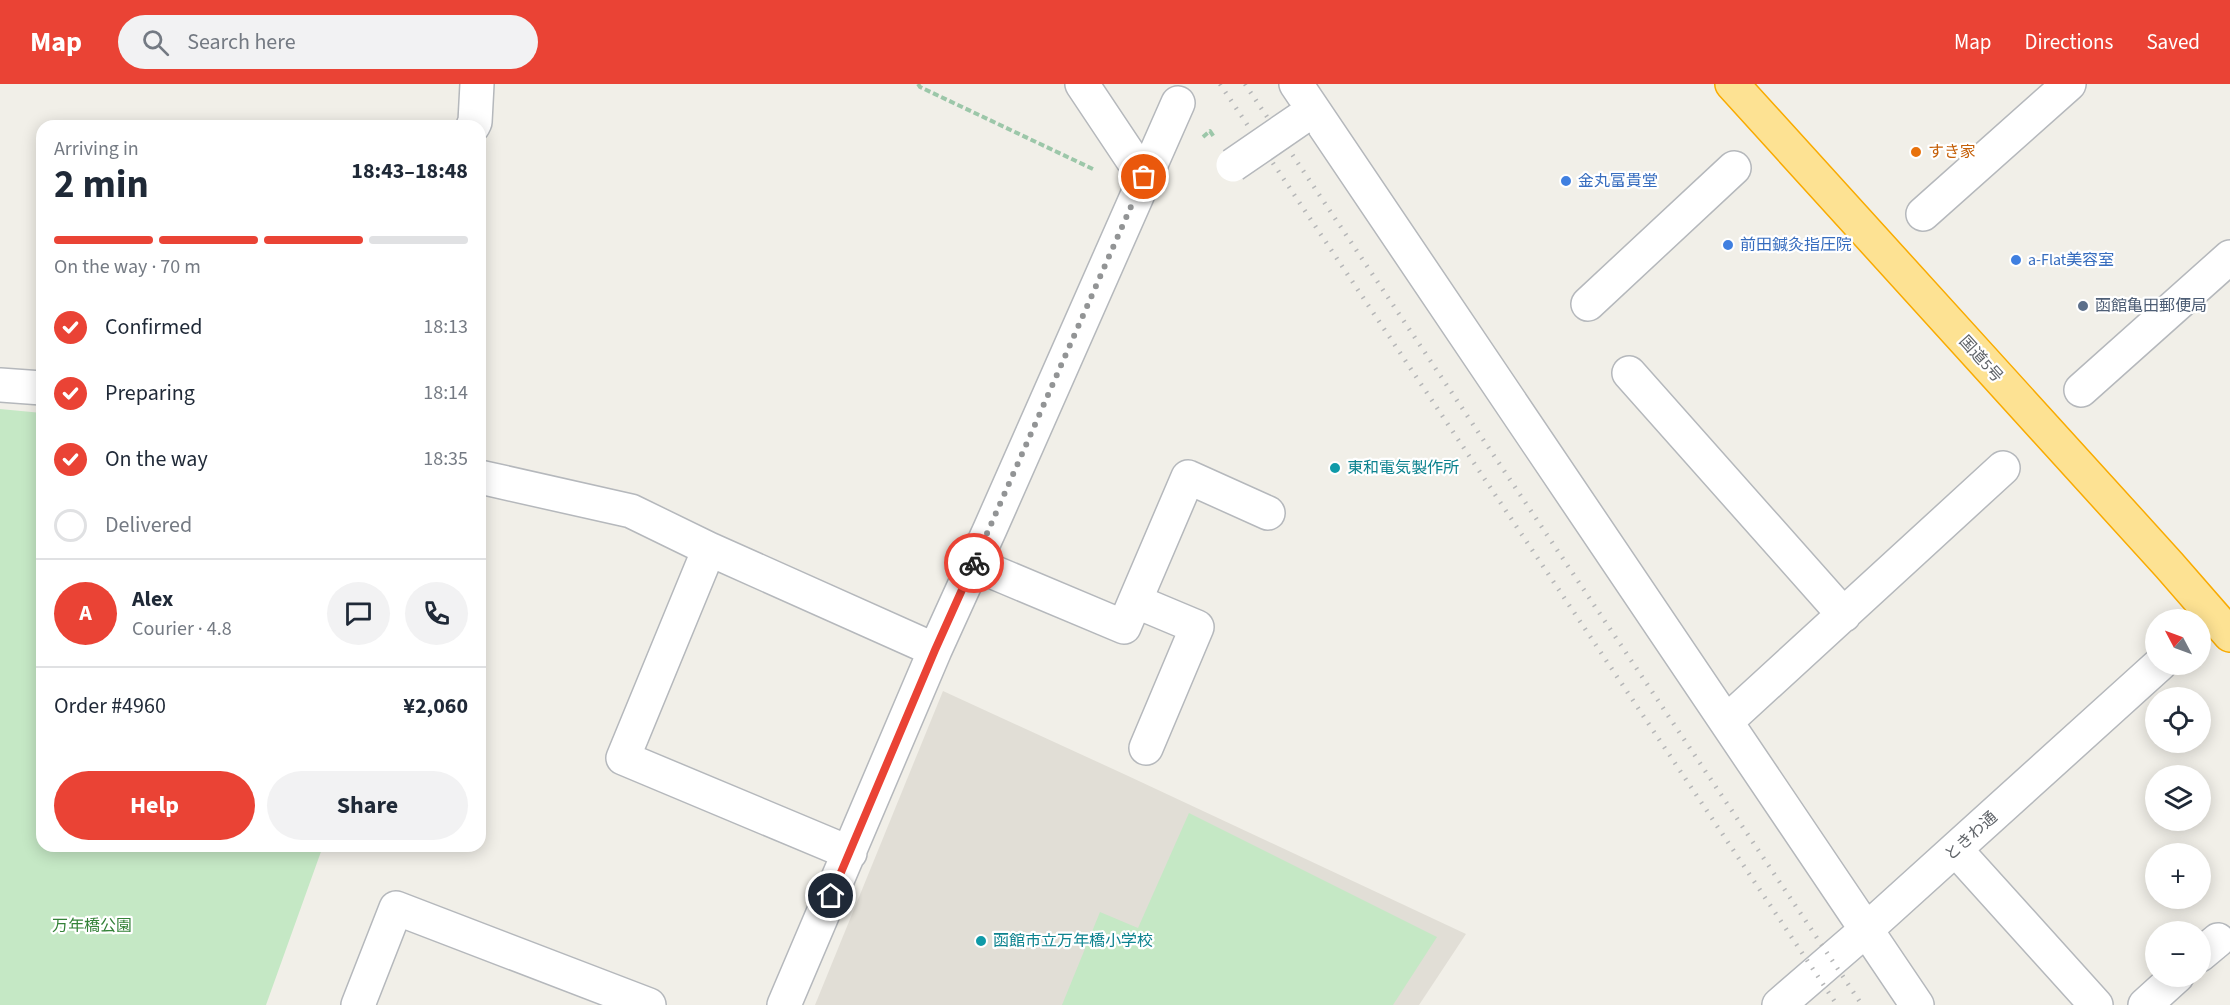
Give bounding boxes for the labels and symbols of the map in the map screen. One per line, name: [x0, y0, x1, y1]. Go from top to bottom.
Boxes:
place label: すき家: [1928, 141, 1976, 163]
marker: すき家: [1909, 145, 1923, 159]
pin: [1118, 151, 1169, 202]
place label: 金丸富貴堂: [1578, 170, 1658, 192]
marker: 金丸富貴堂: [1559, 174, 1573, 188]
place label: 前田鍼灸指圧院: [1740, 234, 1852, 256]
marker: 前田鍼灸指圧院: [1721, 238, 1735, 252]
place label: a-Flat美容室: [2028, 249, 2114, 271]
marker: a-Flat美容室: [2009, 253, 2023, 267]
place label: 函館亀田郵便局: [2095, 295, 2207, 317]
marker: 函館亀田郵便局: [2076, 299, 2090, 313]
street label: 国道5号: [1954, 331, 2008, 387]
place label: 東和電気製作所: [1347, 457, 1459, 479]
marker: 東和電気製作所: [1328, 461, 1342, 475]
courier: [944, 533, 1004, 593]
north arrow: [2145, 609, 2211, 675]
street label: ときわ通: [1940, 806, 2002, 866]
pin: [805, 870, 856, 921]
park label: 万年橋公園: [52, 915, 132, 937]
place label: 函館市立万年橋小学校: [993, 930, 1153, 952]
marker: 函館市立万年橋小学校: [974, 934, 988, 948]

